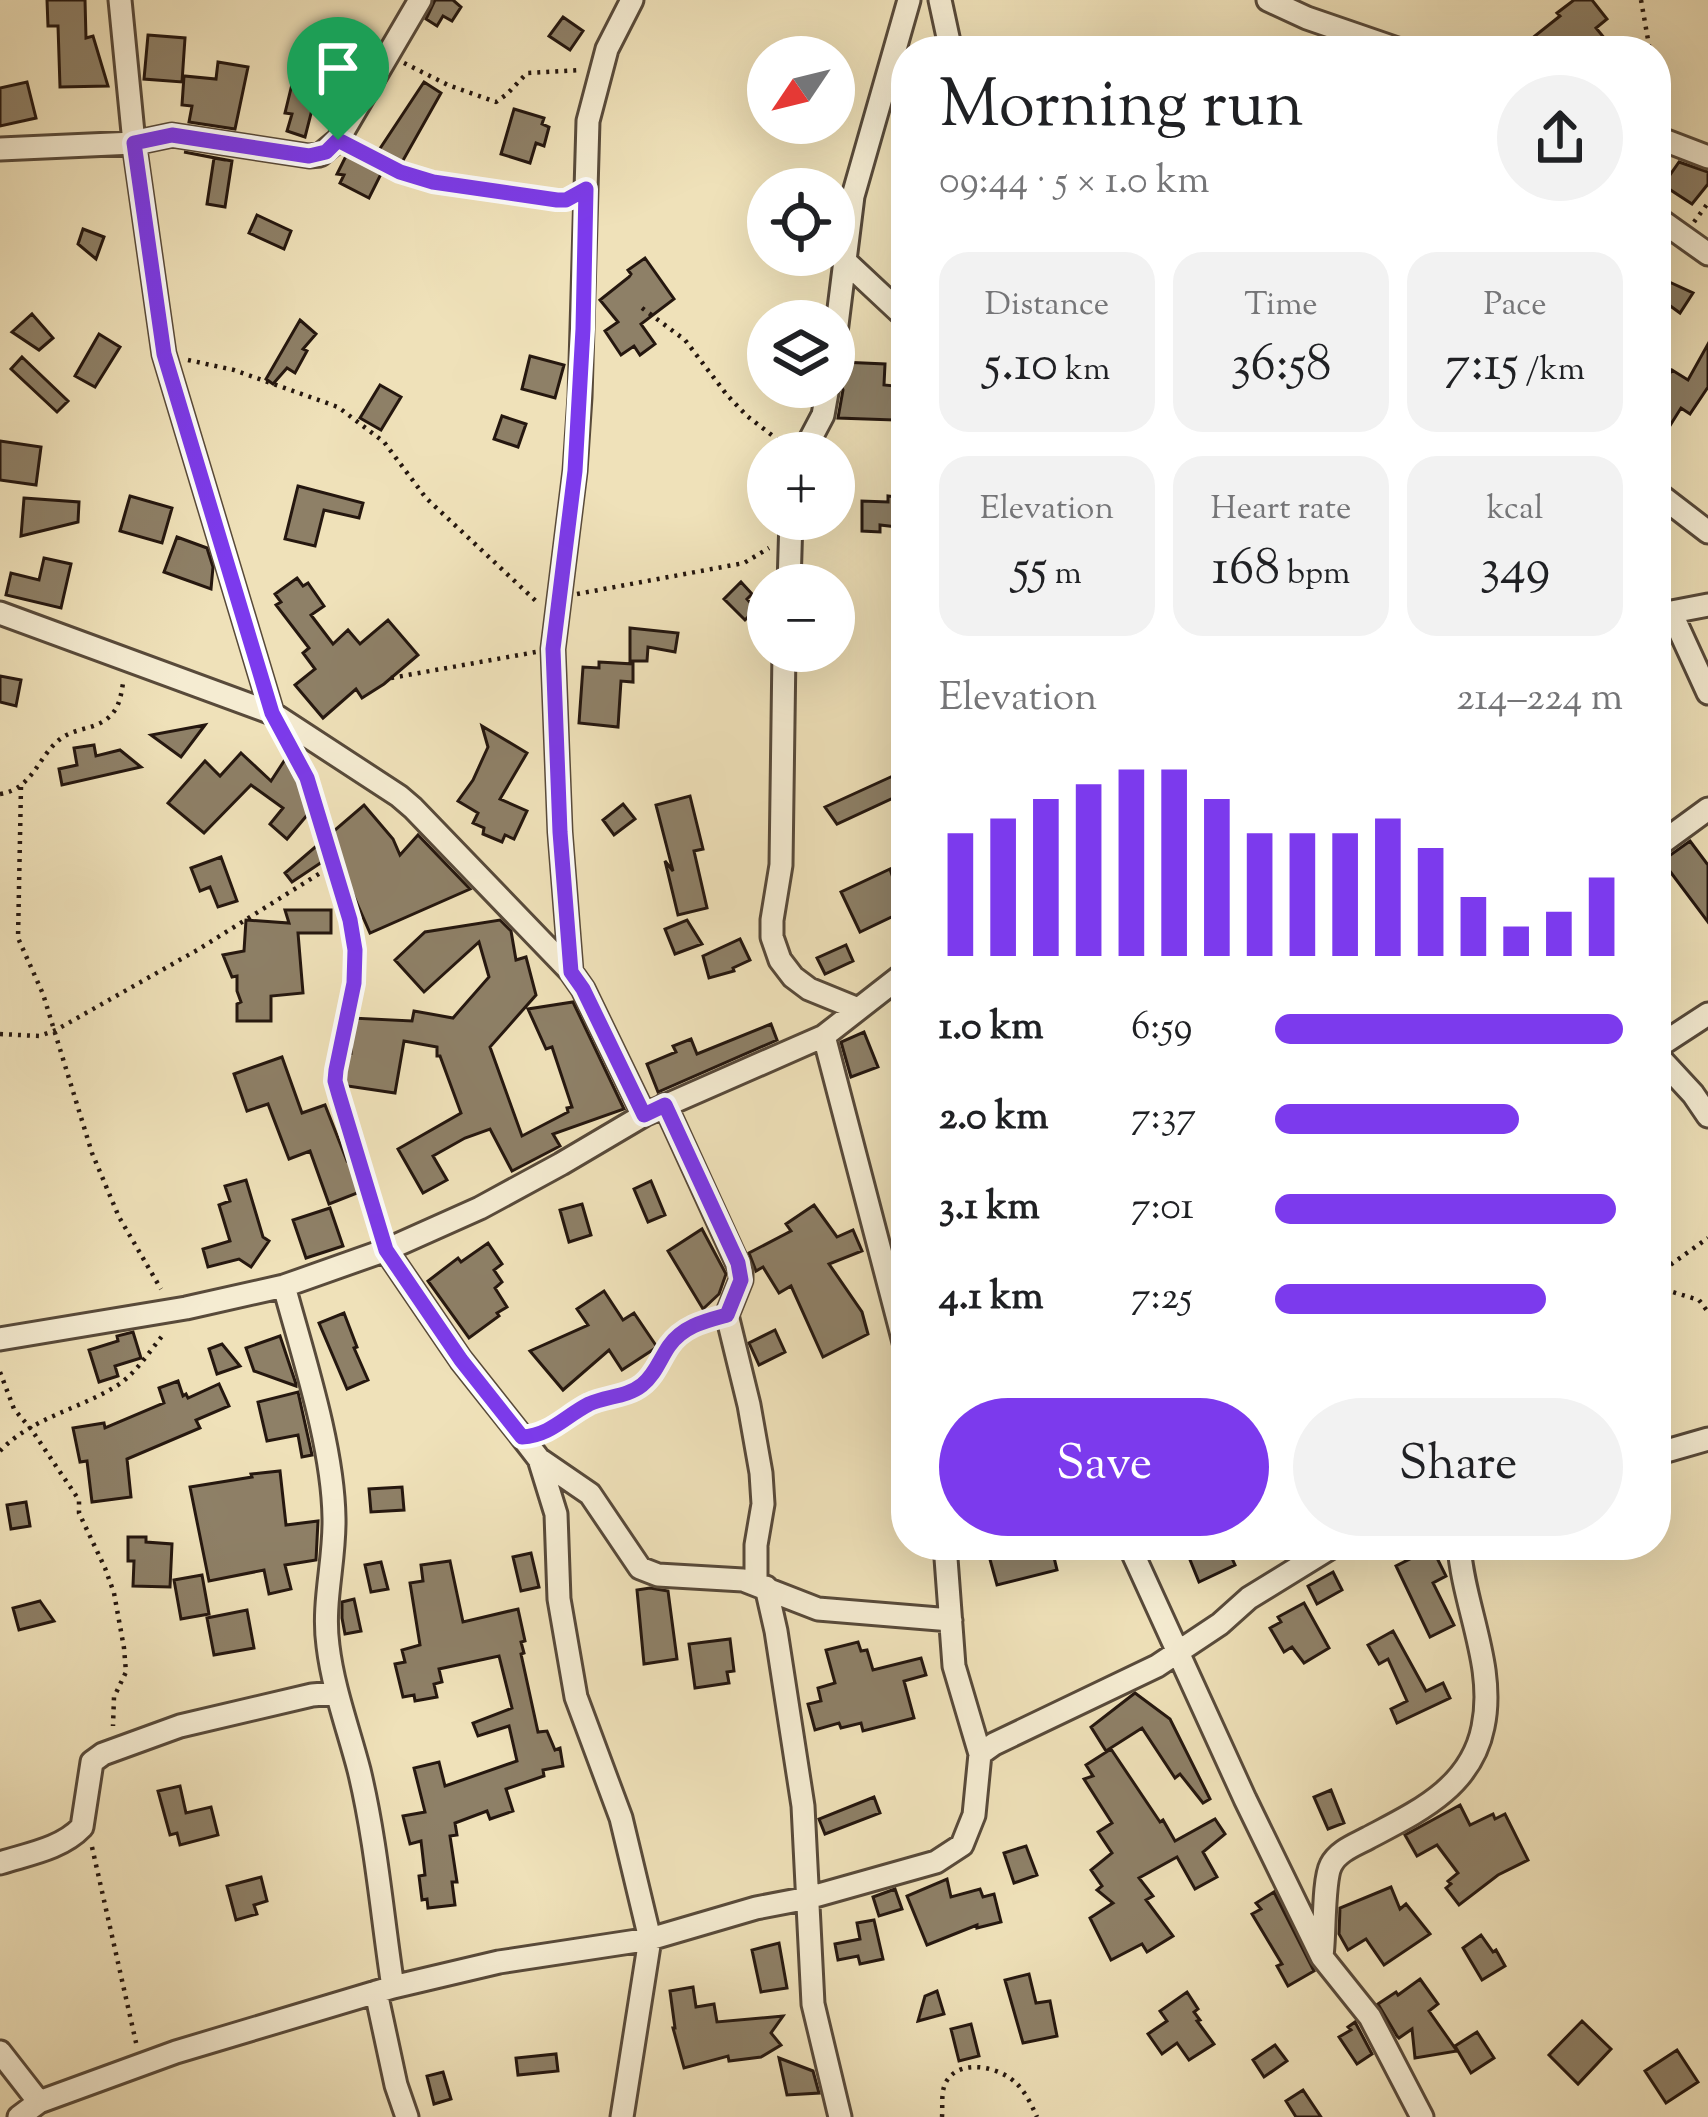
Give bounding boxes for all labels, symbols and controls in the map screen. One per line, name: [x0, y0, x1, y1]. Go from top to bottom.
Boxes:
pin: [287, 17, 389, 140]
icon: arrive: [305, 35, 371, 101]
north arrow: [747, 36, 855, 144]
map controls: [747, 36, 855, 672]
text: Morning run: [939, 62, 1304, 157]
button: share: [1497, 75, 1623, 201]
text: 09:44 · 5 × 1.0 km: [939, 155, 1209, 211]
button: locate: [747, 168, 855, 276]
text: Distance: [985, 282, 1109, 330]
text: Time: [1244, 282, 1318, 330]
text: Pace: [1483, 282, 1547, 330]
button: layers: [747, 300, 855, 408]
text: 5.10: [984, 330, 1058, 403]
text: 36:58: [1230, 330, 1332, 403]
text: 7:15: [1445, 330, 1518, 403]
text: km: [1058, 347, 1110, 395]
text: /km: [1518, 347, 1585, 395]
button: +: [747, 432, 855, 540]
text: Elevation: [980, 486, 1114, 534]
text: Heart rate: [1211, 486, 1351, 534]
text: kcal: [1487, 486, 1543, 534]
text: 55: [1012, 534, 1048, 607]
text: 168: [1212, 534, 1280, 607]
text: 349: [1480, 534, 1550, 607]
text: m: [1048, 551, 1082, 599]
text: bpm: [1280, 551, 1350, 599]
button: −: [747, 564, 855, 672]
text: Elevation: [939, 672, 1097, 728]
text: 214–224 m: [1456, 672, 1623, 728]
text: 1.0 km: [939, 1001, 1043, 1057]
text: 6:59: [1131, 1001, 1192, 1057]
text: 2.0 km: [939, 1091, 1048, 1147]
text: 7:37: [1131, 1091, 1196, 1147]
text: 3.1 km: [939, 1181, 1040, 1237]
text: 7:01: [1131, 1181, 1194, 1237]
text: 4.1 km: [939, 1271, 1044, 1327]
text: 7:25: [1131, 1271, 1192, 1327]
button: Save: [939, 1398, 1269, 1536]
button: Share: [1293, 1398, 1623, 1536]

